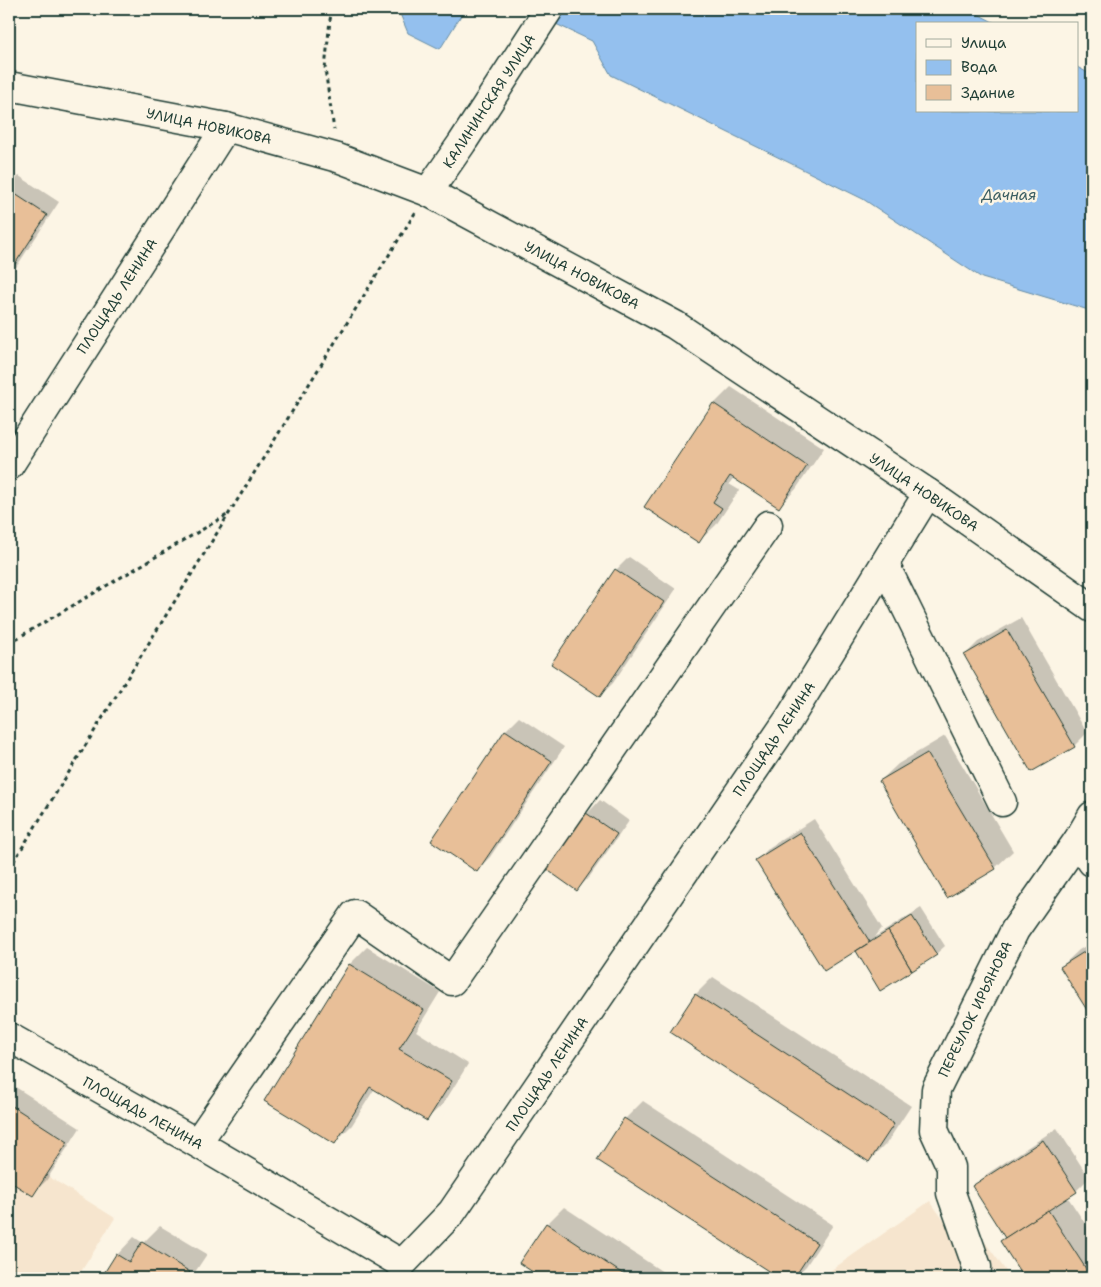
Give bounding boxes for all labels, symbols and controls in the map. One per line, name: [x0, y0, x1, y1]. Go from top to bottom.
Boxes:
legend: [916, 22, 1078, 112]
street label: КАЛИНИНСКАЯ УЛИЦА: [439, 31, 539, 171]
text: Улица: [961, 33, 1007, 53]
text: Вода: [961, 57, 998, 77]
text: Здание: [961, 83, 1015, 103]
street label: УЛИЦА НОВИКОВА: [145, 104, 273, 148]
water label: Дачная: [981, 185, 1036, 205]
street label: ПЛОЩАДЬ ЛЕНИНА: [73, 235, 161, 357]
street label: УЛИЦА НОВИКОВА: [521, 237, 643, 313]
street label: УЛИЦА НОВИКОВА: [866, 449, 982, 535]
street label: ПЛОЩАДЬ ЛЕНИНА: [729, 678, 819, 800]
street label: ПЕРЕУЛОК ИРЬЯНОВА: [934, 938, 1016, 1080]
street label: ПЛОЩАДЬ ЛЕНИНА: [502, 1013, 592, 1135]
street label: ПЛОЩАДЬ ЛЕНИНА: [80, 1073, 206, 1153]

